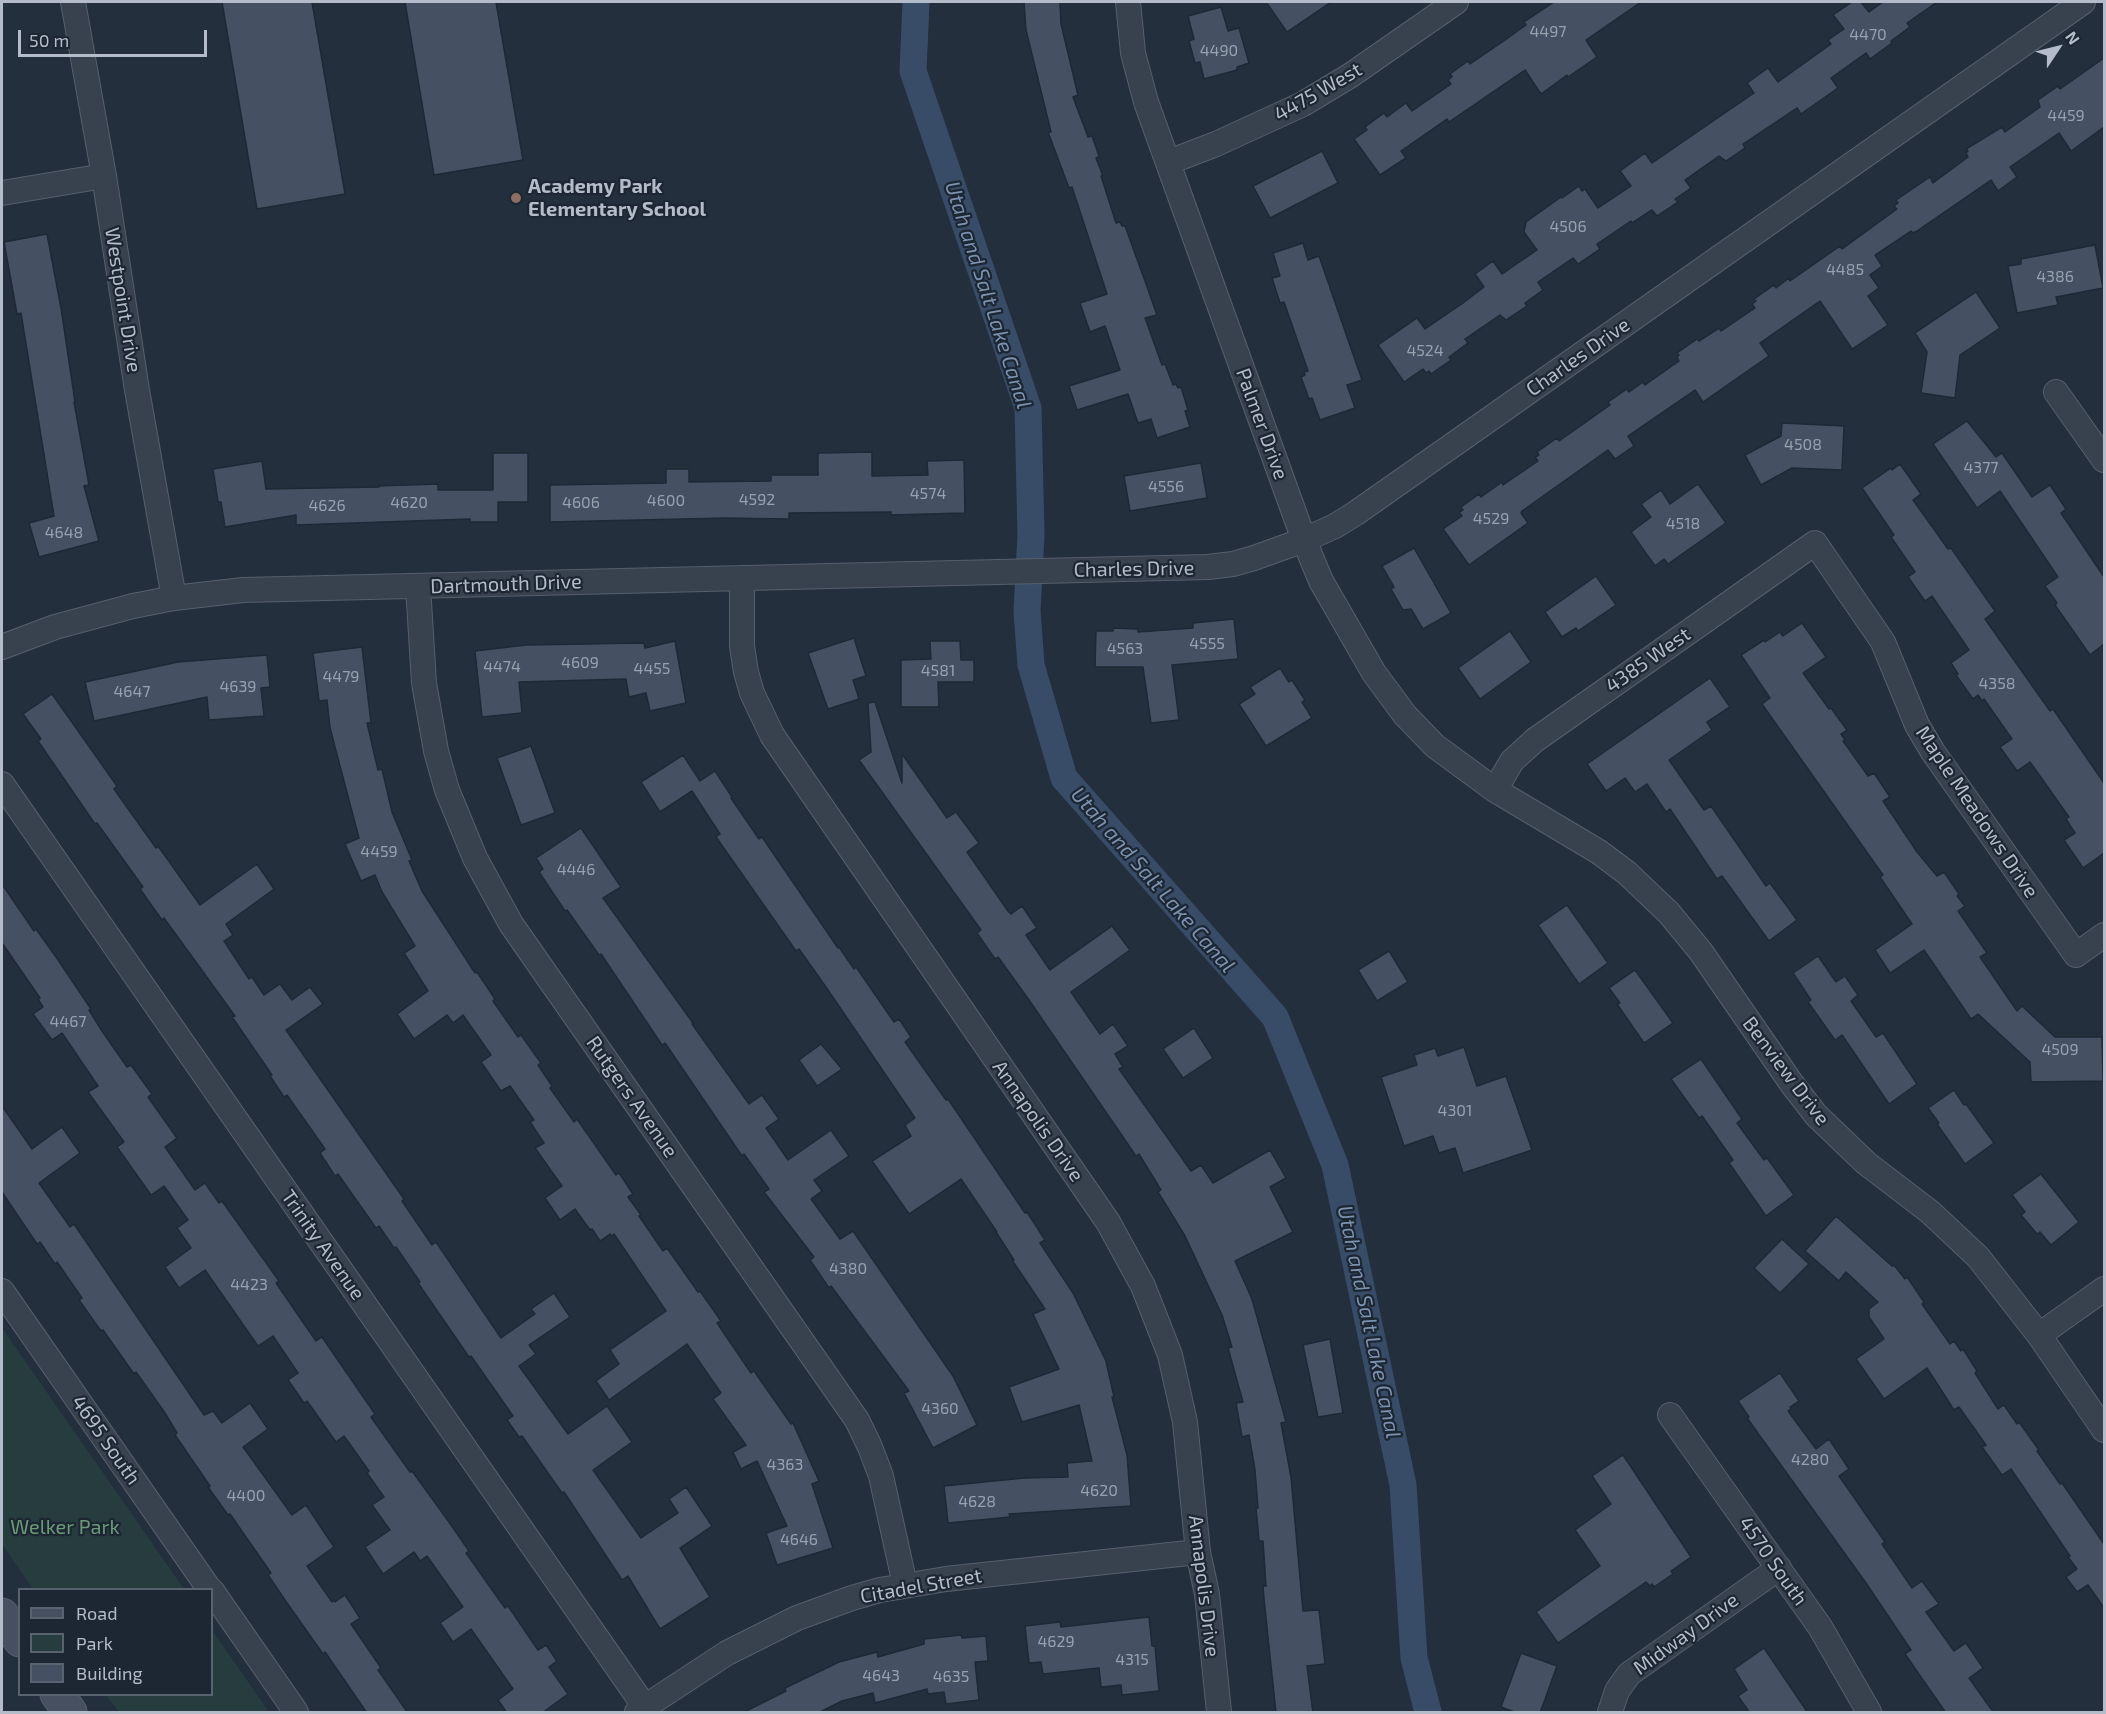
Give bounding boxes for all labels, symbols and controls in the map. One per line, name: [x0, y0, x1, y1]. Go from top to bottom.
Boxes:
scale bar: [21, 18, 210, 56]
north arrow: [2028, 18, 2088, 78]
house number: 4497: [1529, 22, 1567, 42]
house number: 4470: [1849, 25, 1887, 45]
text: N: [2062, 27, 2084, 48]
text: 50 m: [29, 29, 69, 51]
house number: 4490: [1200, 41, 1238, 61]
street label: 4475 West: [1270, 57, 1366, 127]
house number: 4459: [2047, 106, 2085, 126]
place label: Academy Park Elementary School: [528, 174, 706, 221]
water label: Utah and Salt Lake Canal: [939, 178, 1037, 412]
marker: Academy Park Elementary School: [509, 191, 523, 205]
house number: 4506: [1549, 217, 1587, 237]
street label: Westpoint Drive: [100, 226, 146, 374]
house number: 4485: [1826, 260, 1864, 280]
house number: 4386: [2036, 267, 2074, 287]
street label: Charles Drive: [1522, 313, 1634, 401]
house number: 4524: [1406, 341, 1444, 361]
street label: Palmer Drive: [1231, 365, 1293, 483]
house number: 4508: [1784, 435, 1822, 455]
house number: 4377: [1963, 458, 1999, 478]
house number: 4556: [1148, 477, 1184, 497]
house number: 4574: [910, 484, 946, 504]
house number: 4592: [739, 490, 775, 510]
house number: 4600: [647, 491, 685, 511]
house number: 4620: [390, 493, 428, 513]
house number: 4606: [562, 493, 600, 513]
house number: 4626: [308, 496, 346, 516]
house number: 4529: [1473, 509, 1509, 529]
house number: 4518: [1666, 514, 1700, 534]
house number: 4648: [45, 523, 83, 543]
street label: Charles Drive: [1073, 556, 1195, 582]
street label: Dartmouth Drive: [430, 569, 582, 599]
street label: 4385 West: [1601, 622, 1695, 698]
house number: 4555: [1189, 634, 1225, 654]
house number: 4563: [1107, 639, 1143, 659]
house number: 4609: [561, 653, 599, 673]
house number: 4474: [483, 657, 521, 677]
house number: 4455: [634, 659, 670, 679]
house number: 4581: [921, 661, 955, 681]
house number: 4479: [322, 667, 360, 687]
house number: 4358: [1978, 674, 2016, 694]
house number: 4639: [219, 677, 257, 697]
house number: 4647: [113, 682, 151, 702]
street label: Maple Meadows Drive: [1911, 722, 2043, 902]
water label: Utah and Salt Lake Canal: [1066, 782, 1240, 978]
house number: 4459: [360, 842, 398, 862]
house number: 4446: [557, 860, 595, 880]
house number: 4467: [49, 1012, 87, 1032]
street label: Benview Drive: [1737, 1012, 1835, 1130]
street label: Rutgers Avenue: [581, 1032, 683, 1162]
house number: 4509: [2041, 1040, 2079, 1060]
street label: Annapolis Drive: [987, 1056, 1089, 1186]
house number: 4301: [1438, 1101, 1472, 1121]
street label: Trinity Avenue: [276, 1185, 370, 1305]
water label: Utah and Salt Lake Canal: [1332, 1203, 1406, 1441]
house number: 4380: [829, 1259, 867, 1279]
house number: 4423: [230, 1275, 268, 1295]
street label: 4695 South: [66, 1391, 146, 1489]
house number: 4360: [921, 1399, 959, 1419]
house number: 4280: [1791, 1450, 1829, 1470]
house number: 4363: [767, 1455, 803, 1475]
house number: 4620: [1080, 1481, 1118, 1501]
house number: 4400: [227, 1486, 265, 1506]
house number: 4628: [958, 1492, 996, 1512]
street label: 4570 South: [1734, 1512, 1812, 1610]
street label: Annapolis Drive: [1183, 1514, 1225, 1658]
park label: Welker Park: [10, 1515, 120, 1539]
house number: 4646: [780, 1530, 818, 1550]
street label: Citadel Street: [858, 1563, 984, 1609]
legend: [18, 1588, 213, 1696]
street label: Midway Drive: [1629, 1588, 1743, 1680]
text: Road: [76, 1602, 117, 1624]
text: Park: [76, 1632, 113, 1654]
house number: 4629: [1037, 1632, 1075, 1652]
house number: 4315: [1115, 1650, 1149, 1670]
text: Building: [76, 1662, 143, 1684]
house number: 4643: [862, 1666, 900, 1686]
house number: 4635: [933, 1667, 969, 1687]

